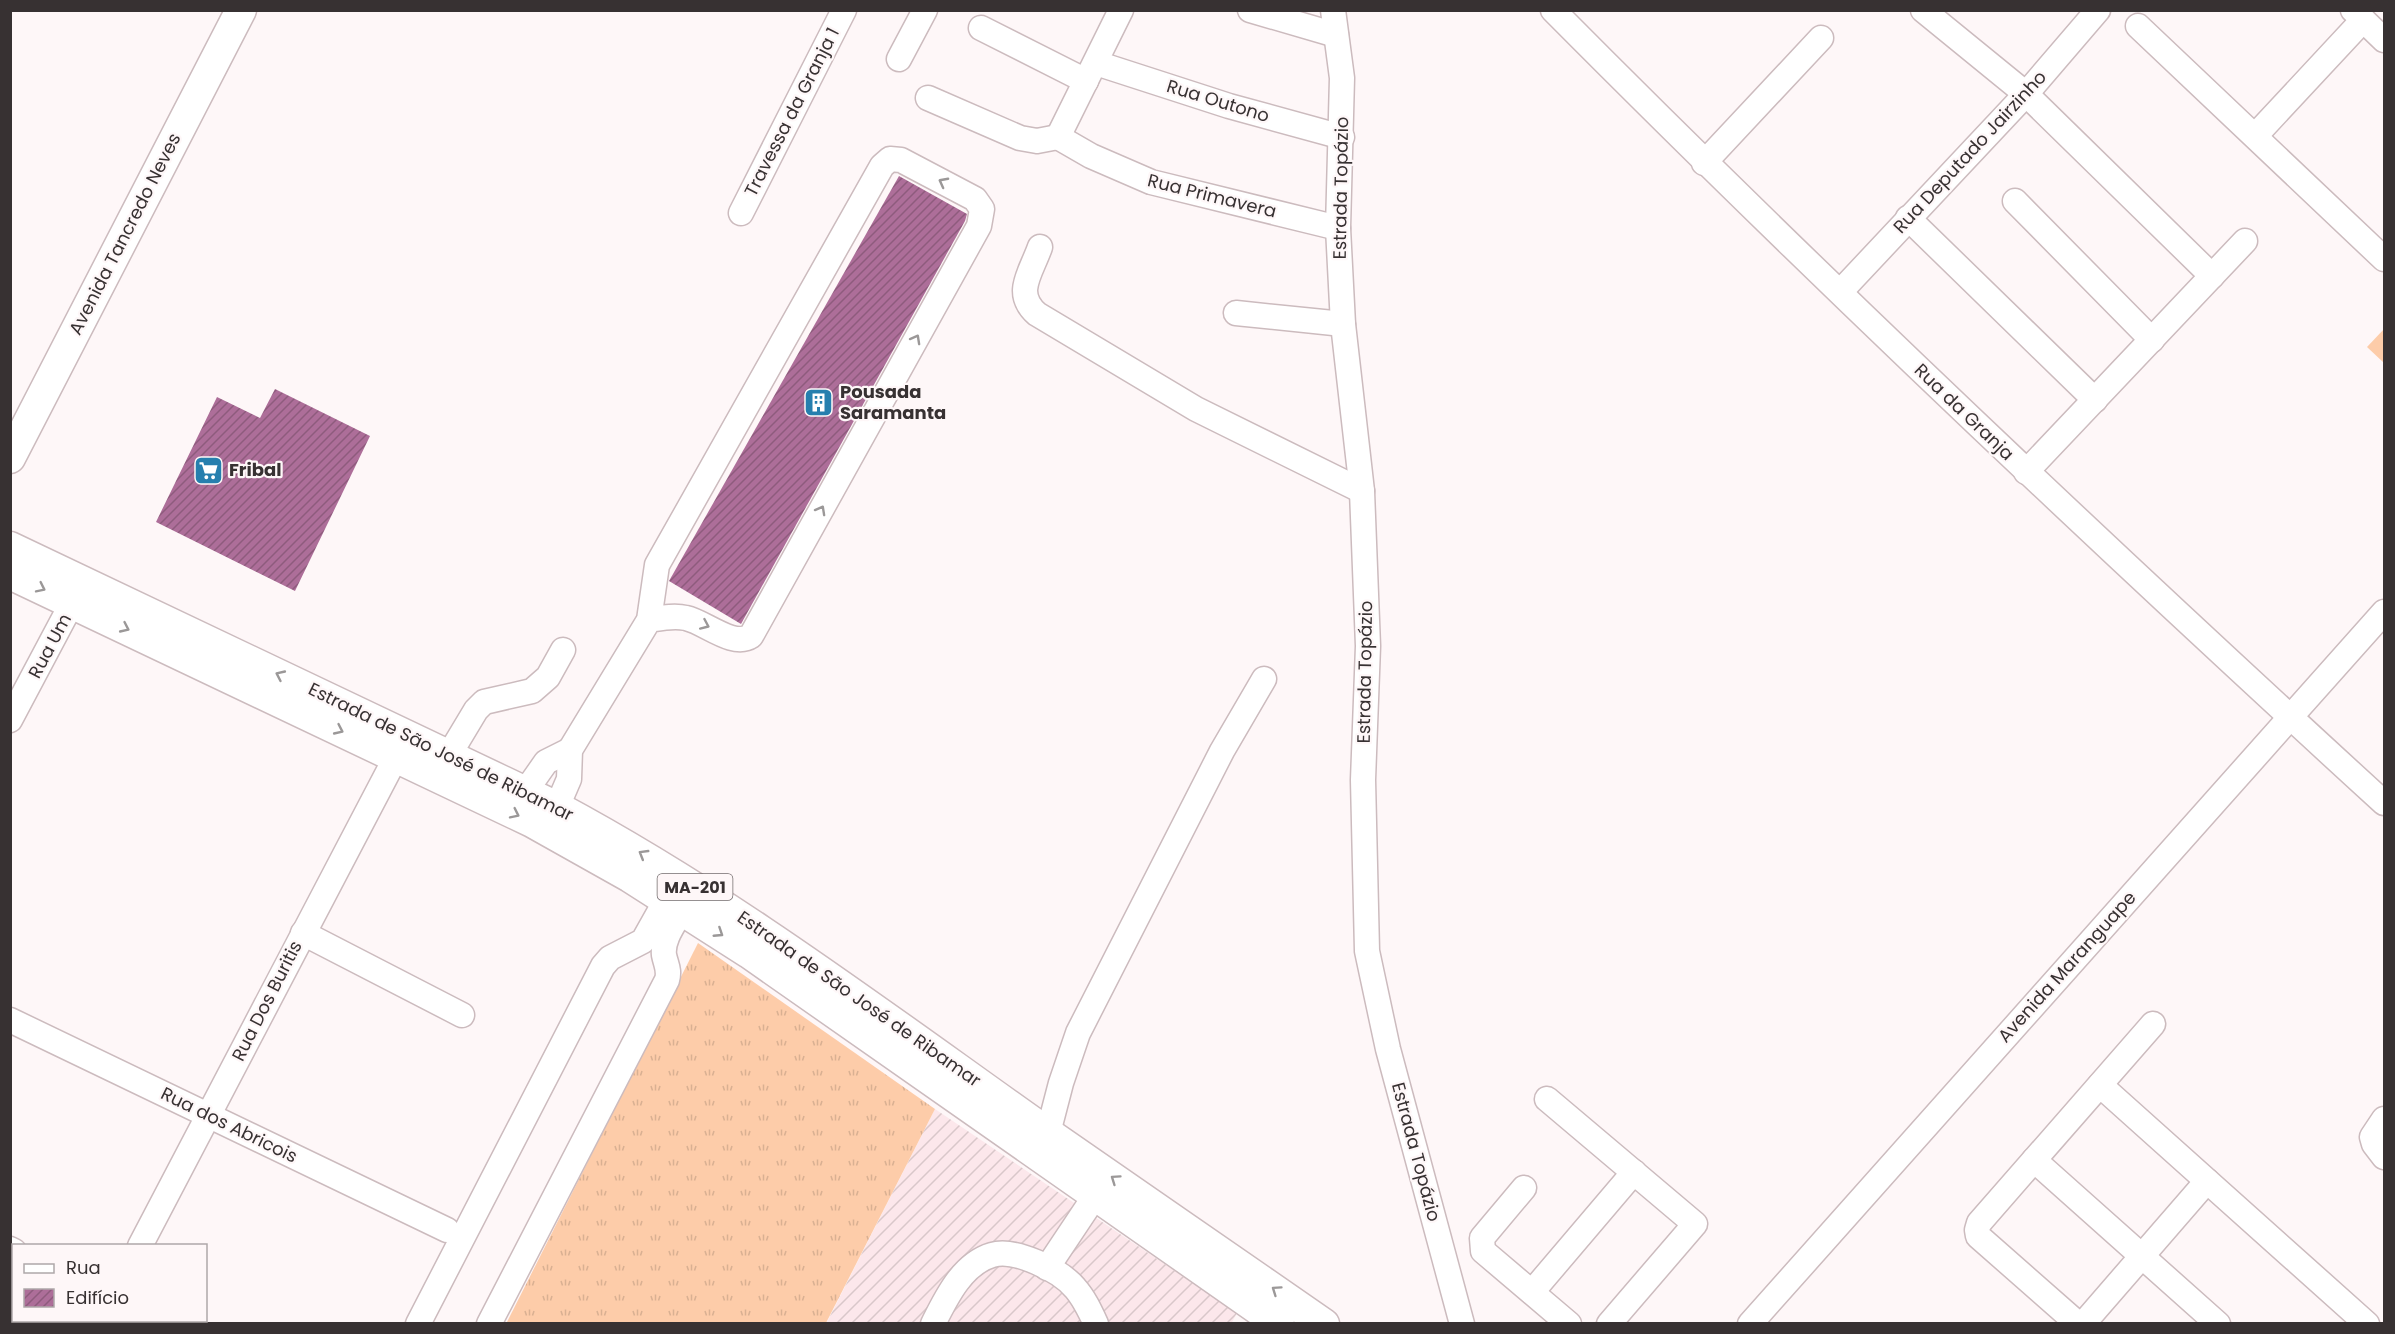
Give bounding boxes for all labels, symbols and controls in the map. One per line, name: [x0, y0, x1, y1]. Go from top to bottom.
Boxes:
street label: Travessa da Granja 1: [738, 23, 845, 200]
street label: Rua Deputado Jairzinho: [1887, 65, 2052, 239]
street label: Rua Outono: [1164, 73, 1273, 128]
street label: Estrada Topázio: [1327, 116, 1354, 260]
street label: Avenida Tancredo Neves: [63, 128, 186, 339]
street label: Rua Primavera: [1145, 167, 1279, 224]
one-way arrow: [938, 178, 949, 189]
one-way arrow: [909, 335, 920, 345]
street label: Rua da Granja: [1909, 358, 2020, 466]
place label: Pousada Saramanta: [840, 379, 946, 425]
building icon: Pousada Saramanta: [803, 386, 835, 418]
supermarket icon: Fribal: [192, 454, 224, 486]
place label: Fribal: [229, 457, 282, 482]
one-way arrow: [814, 505, 825, 516]
one-way arrow: [35, 581, 46, 593]
street label: Estrada Topázio: [1351, 600, 1378, 744]
street label: Rua Um: [22, 609, 77, 683]
one-way arrow: [699, 618, 710, 630]
one-way arrow: [118, 621, 129, 633]
one-way arrow: [276, 671, 287, 683]
street label: Estrada de São José de Ribamar: [304, 676, 578, 827]
one-way arrow: [332, 723, 343, 735]
one-way arrow: [508, 807, 519, 819]
one-way arrow: [639, 850, 649, 862]
road number: MA-201: [658, 874, 732, 900]
street label: Avenida Maranguape: [1992, 886, 2141, 1048]
street label: Estrada de São José de Ribamar: [732, 905, 986, 1093]
one-way arrow: [713, 926, 724, 937]
street label: Rua Dos Buritis: [225, 936, 308, 1065]
street label: Estrada Topázio: [1386, 1080, 1447, 1224]
street label: Rua dos Abricois: [157, 1081, 302, 1168]
one-way arrow: [1111, 1175, 1122, 1186]
legend: [12, 1244, 207, 1322]
text: Rua: [66, 1255, 101, 1280]
text: Edifício: [66, 1285, 129, 1310]
one-way arrow: [1271, 1286, 1282, 1297]

